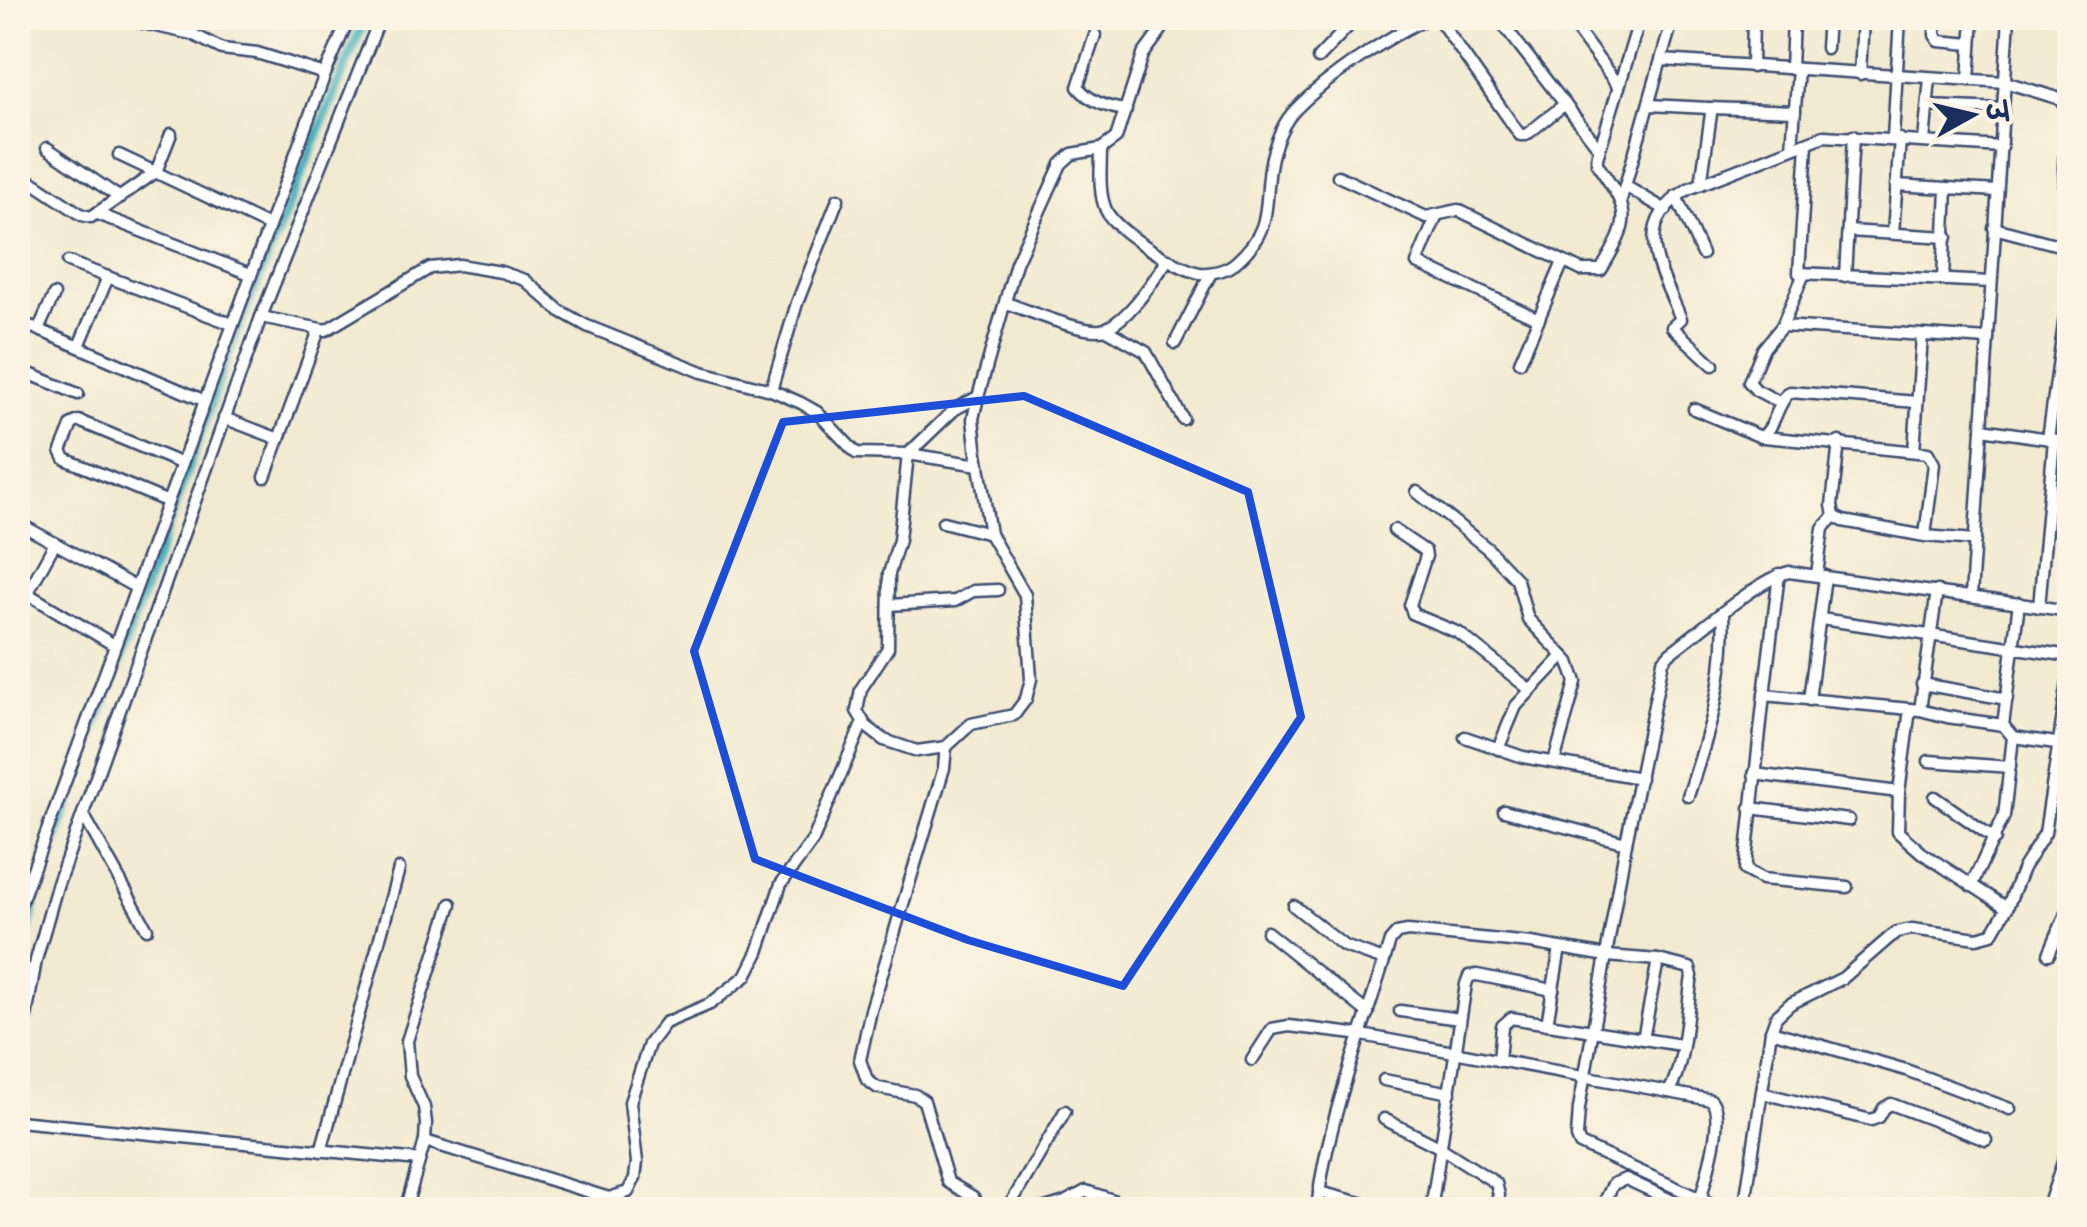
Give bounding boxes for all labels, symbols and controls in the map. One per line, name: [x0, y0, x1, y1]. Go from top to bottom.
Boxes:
north arrow: [1922, 65, 2022, 165]
text: उ: [1974, 98, 2010, 126]

